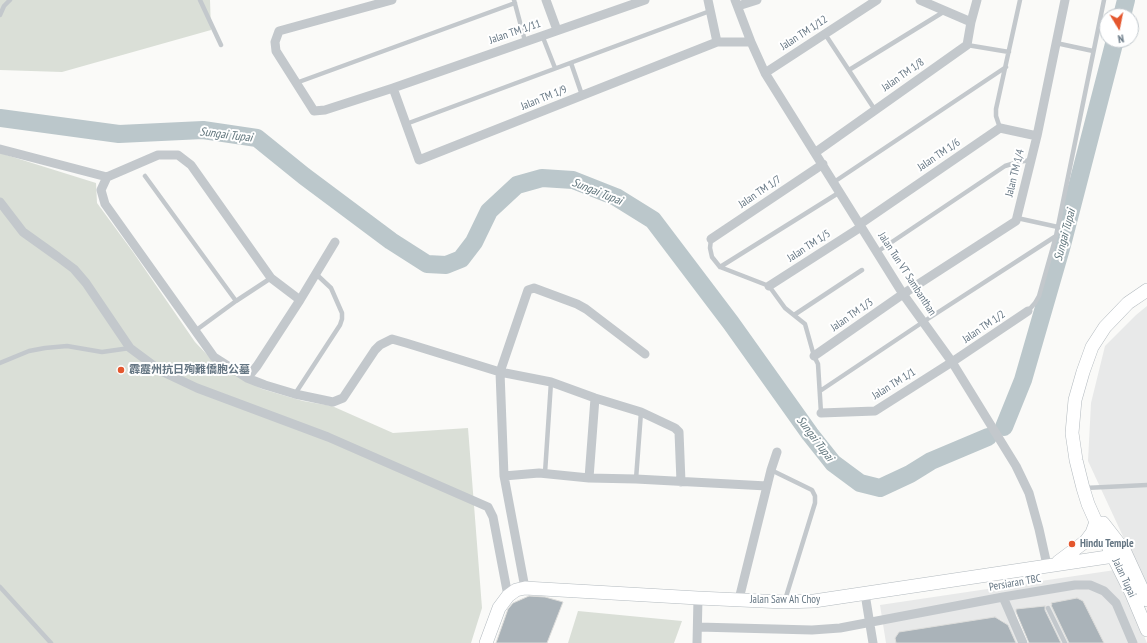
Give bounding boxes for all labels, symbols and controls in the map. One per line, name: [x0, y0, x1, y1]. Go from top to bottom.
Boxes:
north arrow: [1099, 8, 1139, 48]
street label: Jalan TM 1/12: [778, 13, 830, 53]
street label: Jalan TM 1/11: [488, 17, 542, 47]
text: N: [1117, 31, 1125, 46]
street label: Jalan TM 1/8: [879, 56, 927, 94]
street label: Jalan TM 1/9: [519, 83, 569, 113]
water label: Sungai Tupai: [199, 125, 253, 145]
street label: Jalan TM 1/6: [915, 136, 963, 174]
street label: Jalan TM 1/4: [1003, 148, 1027, 198]
street label: Jalan TM 1/7: [736, 173, 784, 211]
water label: Sungai Tupai: [570, 175, 624, 209]
water label: Sungai Tupai: [1051, 208, 1079, 262]
street label: Jalan TM 1/5: [785, 227, 833, 265]
street label: Jalan Tun VT Sambanthan: [875, 230, 939, 318]
street label: Jalan TM 1/3: [828, 296, 876, 334]
street label: Jalan TM 1/2: [960, 308, 1008, 346]
place label: 霹靂州抗日殉難僑胞公墓: [129, 363, 250, 377]
marker: 霹靂州抗日殉難僑胞公墓: [116, 365, 126, 375]
street label: Jalan TM 1/1: [870, 366, 918, 402]
water label: Sungai Tupai: [793, 414, 837, 464]
place label: Hindu Temple: [1080, 537, 1134, 551]
marker: Hindu Temple: [1067, 539, 1077, 549]
street label: Jalan Tupai: [1109, 556, 1139, 600]
street label: Persiaran TBC: [988, 572, 1042, 594]
street label: Jalan Saw Ah Choy: [750, 593, 820, 607]

